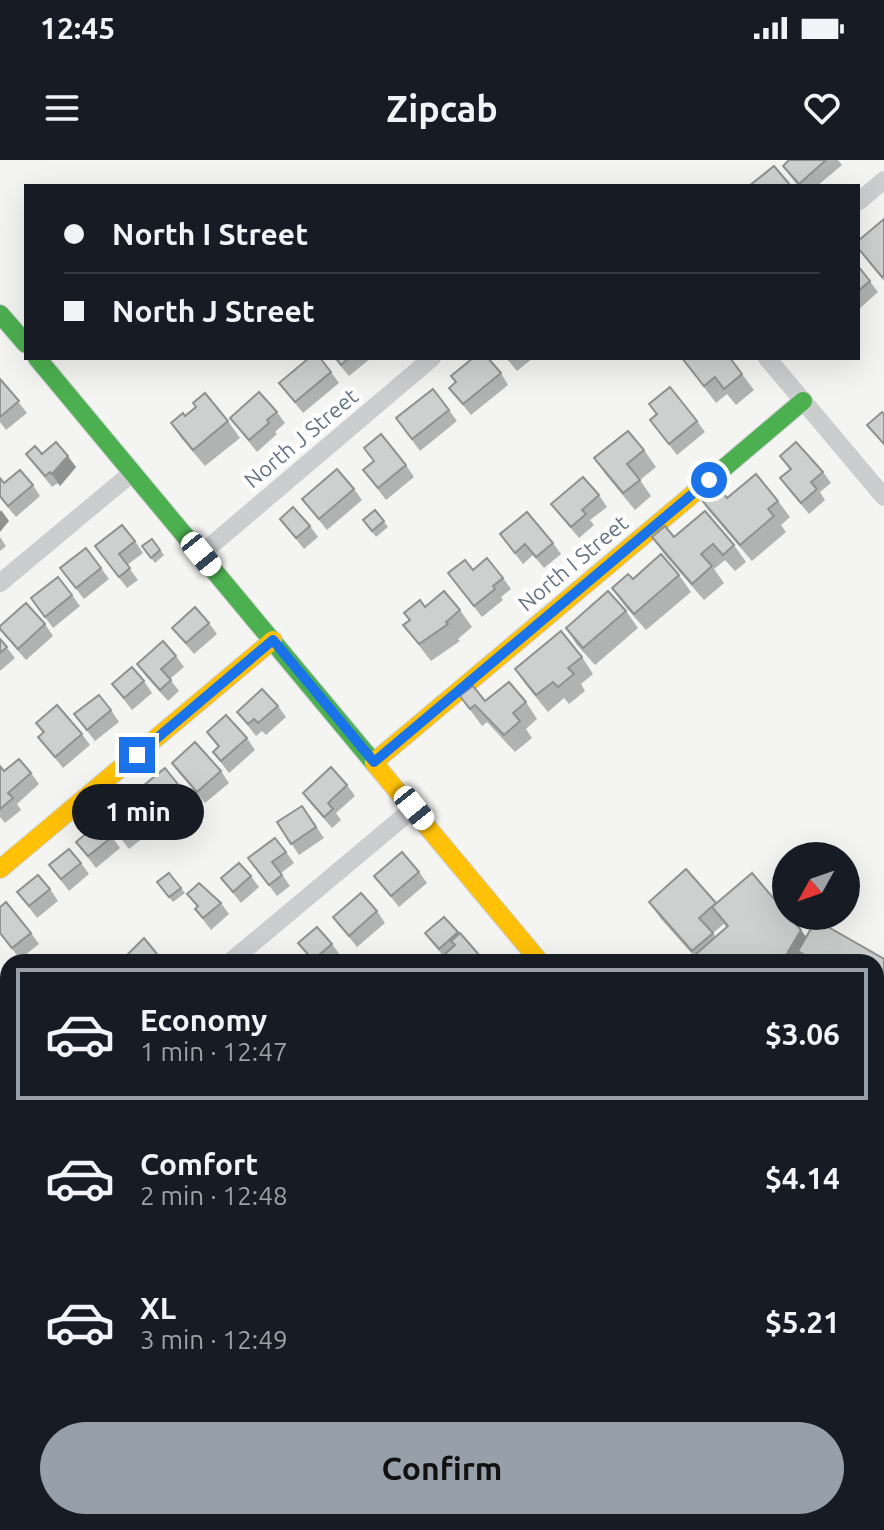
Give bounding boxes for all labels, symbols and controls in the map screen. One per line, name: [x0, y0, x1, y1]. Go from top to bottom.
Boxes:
text: 12:45: [40, 11, 115, 45]
icon: menu: [40, 86, 84, 130]
icon: heart: [800, 86, 844, 130]
text: Zipcab: [386, 88, 498, 129]
text: North I Street: [112, 217, 308, 251]
text: North J Street: [112, 294, 315, 328]
street label: North J Street: [239, 383, 363, 492]
route start: [691, 462, 727, 498]
street label: North I Street: [513, 509, 633, 616]
car: [177, 528, 225, 580]
route end: [119, 737, 155, 773]
car: [390, 782, 438, 834]
callout: 1 min: [71, 783, 203, 839]
text: 1 min: [105, 797, 171, 826]
north arrow: [772, 842, 860, 930]
map controls: [772, 842, 860, 930]
icon: car: [44, 998, 116, 1070]
text: Economy: [140, 1003, 267, 1037]
text: $3.06: [765, 1017, 840, 1051]
text: 1 min · 12:47: [140, 1037, 288, 1066]
icon: car: [44, 1142, 116, 1214]
text: Comfort: [140, 1147, 258, 1181]
text: $4.14: [765, 1161, 840, 1195]
text: 2 min · 12:48: [140, 1181, 288, 1210]
icon: car: [44, 1286, 116, 1358]
text: XL: [140, 1291, 176, 1325]
text: $5.21: [765, 1305, 840, 1339]
text: 3 min · 12:49: [140, 1325, 288, 1354]
button: Confirm: [40, 1422, 844, 1514]

